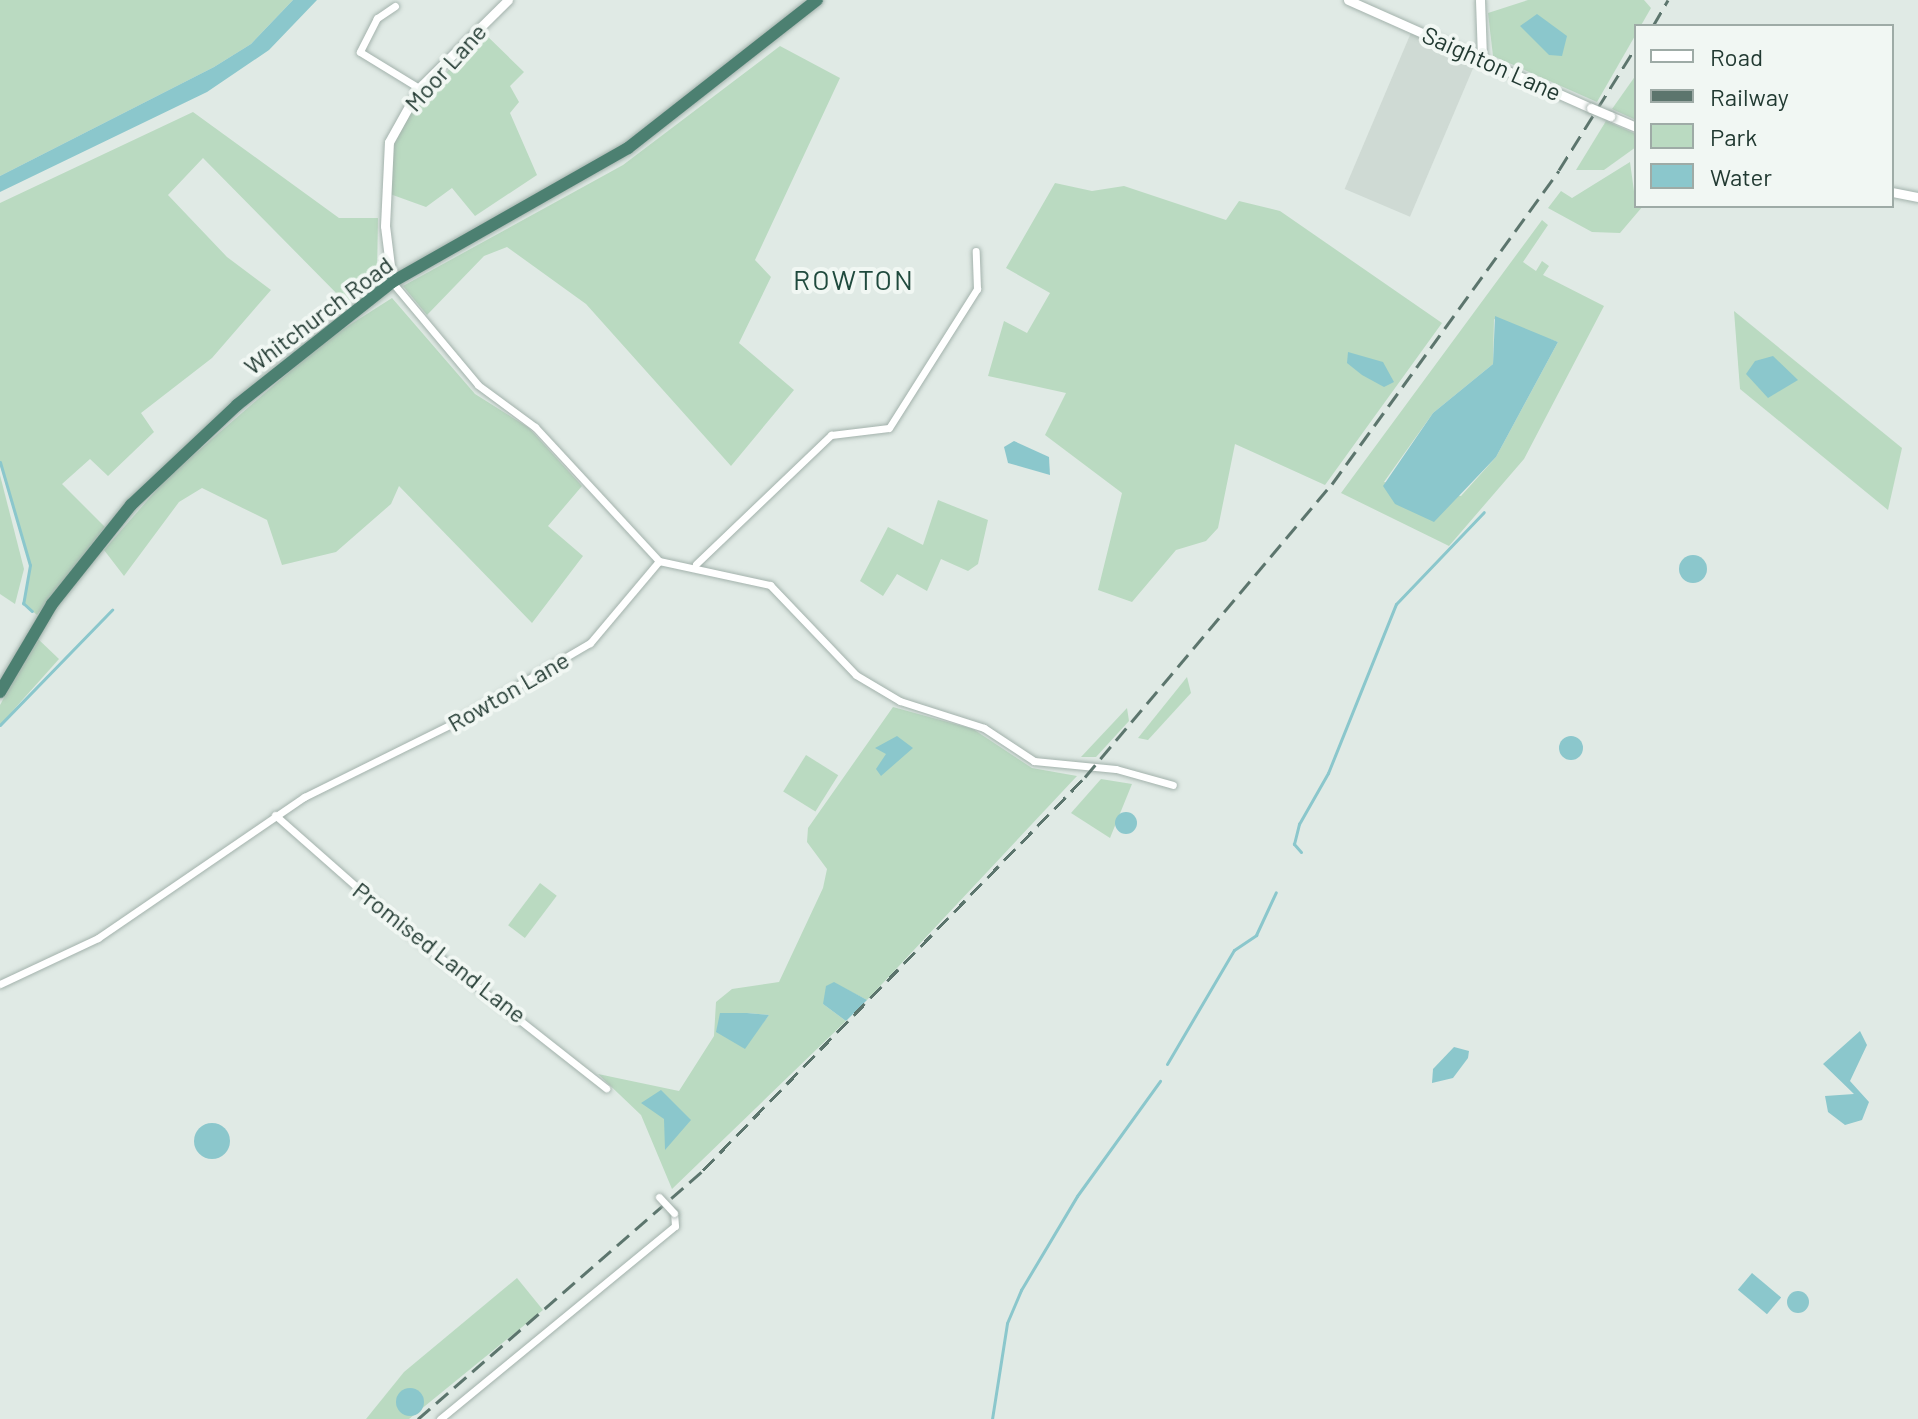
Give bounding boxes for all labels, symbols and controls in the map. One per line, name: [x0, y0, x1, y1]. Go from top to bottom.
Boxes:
street label: Moor Lane: [398, 17, 492, 117]
street label: Saighton Lane: [1418, 20, 1566, 106]
legend: [1634, 24, 1894, 208]
text: Road: [1710, 42, 1763, 71]
text: Railway: [1710, 82, 1789, 111]
text: Park: [1710, 122, 1757, 151]
text: Water: [1710, 162, 1772, 191]
street label: Whitchurch Road: [238, 250, 398, 380]
district label: ROWTON: [793, 262, 915, 296]
street label: Rowton Lane: [442, 645, 574, 737]
street label: Promised Land Lane: [348, 875, 532, 1029]

